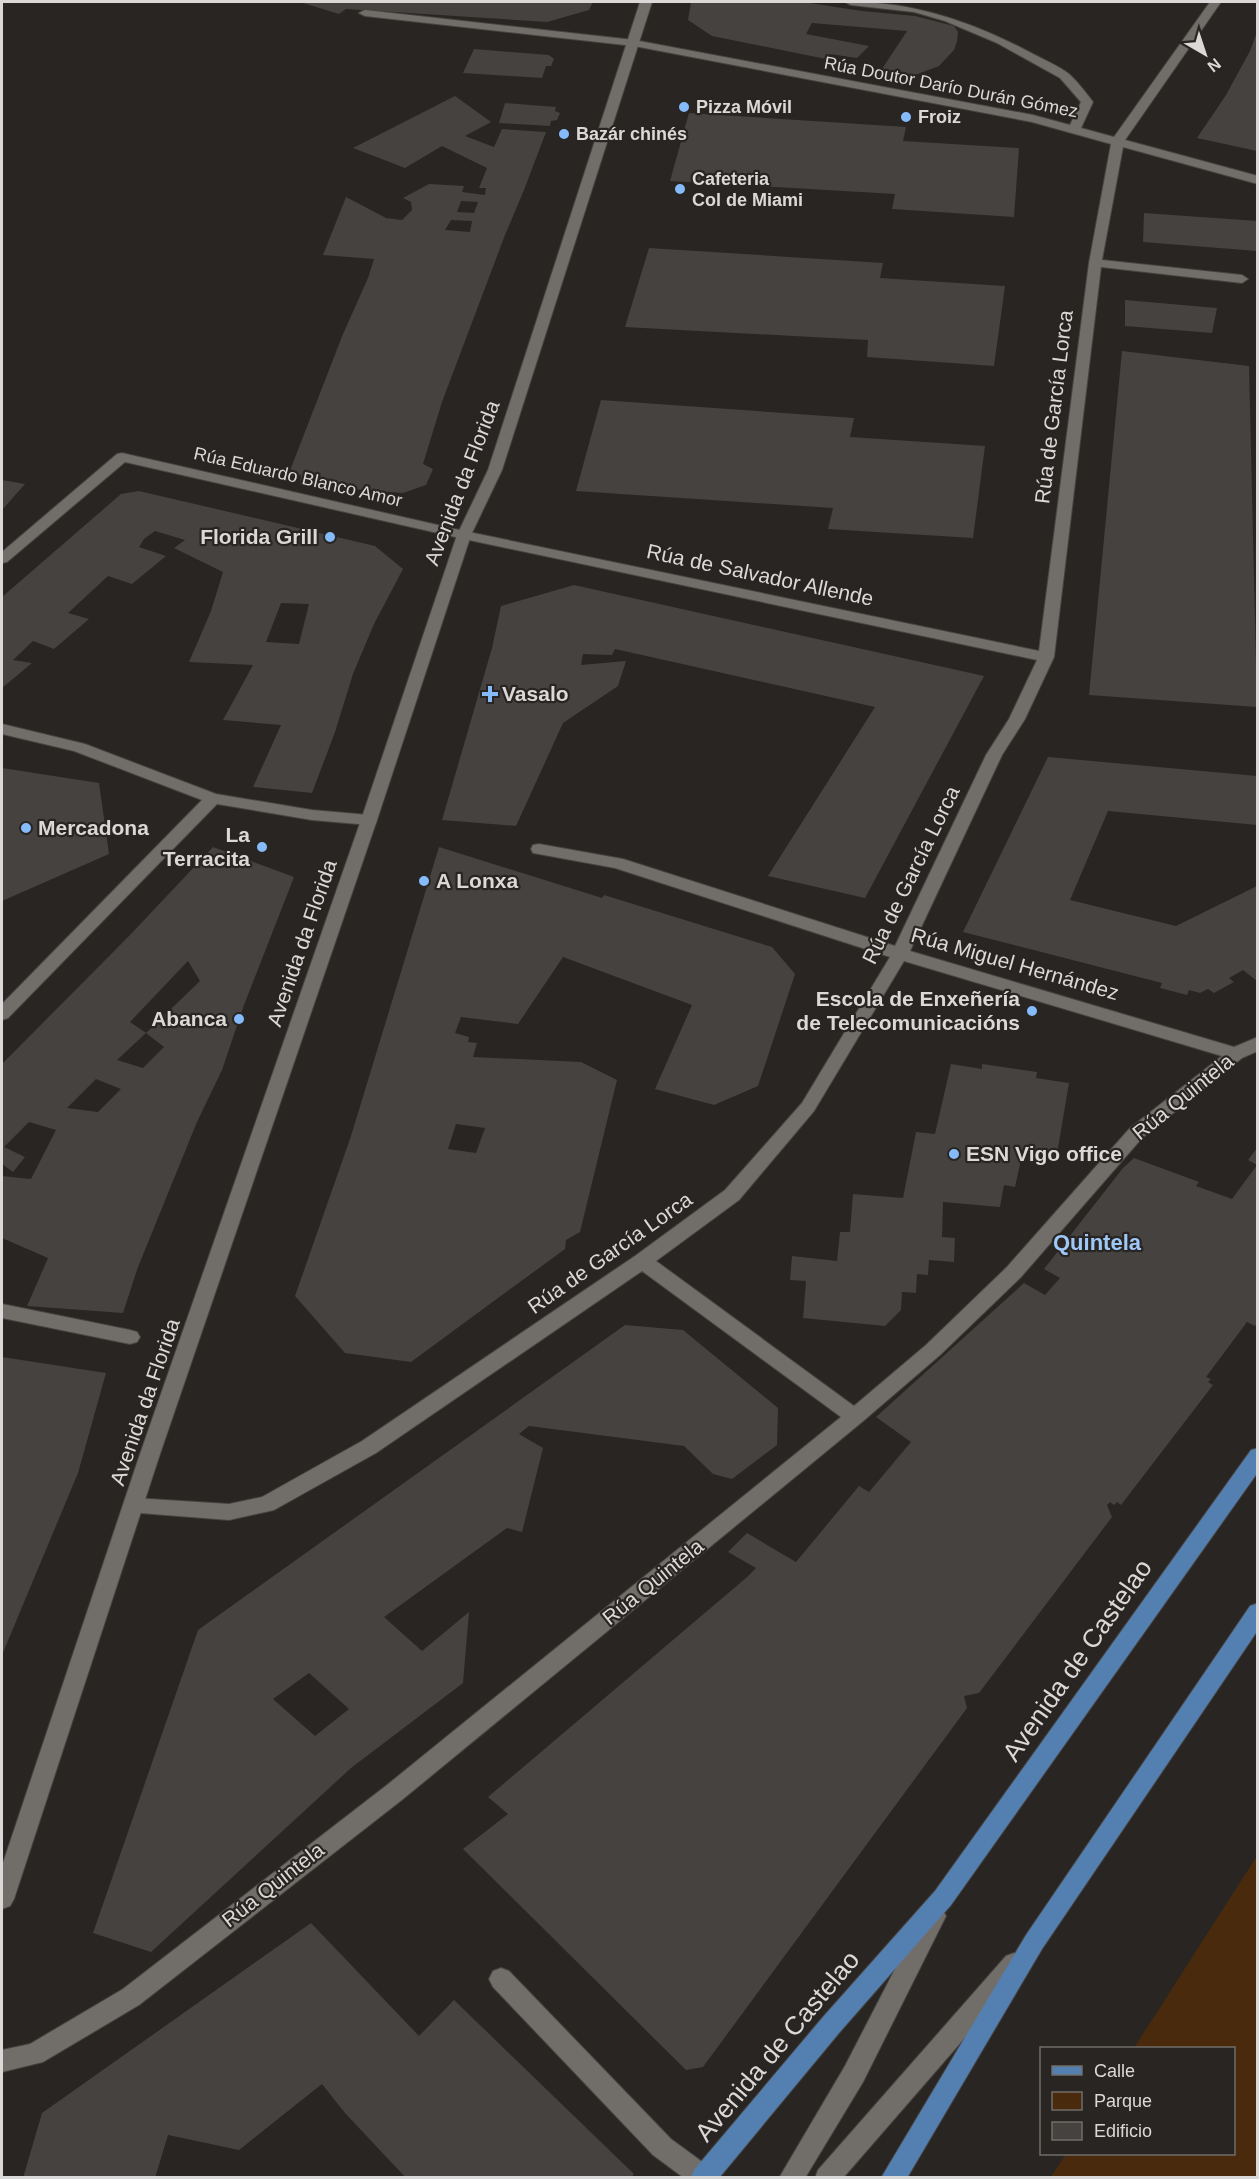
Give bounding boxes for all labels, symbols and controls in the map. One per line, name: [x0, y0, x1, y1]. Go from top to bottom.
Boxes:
north arrow: [1175, 24, 1235, 84]
street label: Rúa Doutor Darío Durán Gómez: [822, 53, 1080, 121]
text: N: [1204, 55, 1224, 76]
place label: Pizza Móvil: [696, 97, 792, 117]
marker: Pizza Móvil: [677, 100, 691, 114]
place label: Froiz: [918, 107, 961, 127]
marker: Froiz: [899, 110, 913, 124]
place label: Bazár chinés: [576, 124, 687, 144]
marker: Bazár chinés: [557, 127, 571, 141]
place label: Cafeteria Col de Miami: [692, 169, 803, 210]
marker: Cafeteria Col de Miami: [673, 182, 687, 196]
street label: Rúa de García Lorca: [1030, 308, 1077, 505]
street label: Avenida da Florida: [419, 397, 504, 569]
street label: Rúa Eduardo Blanco Amor: [192, 443, 404, 511]
place label: Florida Grill: [200, 525, 318, 548]
marker: Florida Grill: [323, 530, 337, 544]
street label: Rúa de Salvador Allende: [645, 539, 876, 610]
place label: Vasalo: [502, 682, 569, 705]
marker: Vasalo: [483, 687, 497, 701]
street label: Rúa de García Lorca: [857, 782, 964, 967]
place label: Mercadona: [38, 816, 149, 839]
marker: Mercadona: [19, 821, 33, 835]
place label: La Terracita: [163, 823, 250, 870]
marker: La Terracita: [255, 840, 269, 854]
street label: Avenida da Florida: [262, 856, 341, 1029]
place label: A Lonxa: [436, 869, 518, 892]
marker: A Lonxa: [417, 874, 431, 888]
street label: Rúa Miguel Hernández: [909, 923, 1122, 1004]
place label: Escola de Enxeñería de Telecomunicacións: [796, 987, 1020, 1034]
marker: Escola de Enxeñería de Telecomunicacións: [1025, 1004, 1039, 1018]
place label: Abanca: [151, 1007, 227, 1030]
marker: Abanca: [232, 1012, 246, 1026]
street label: Rúa Quintela: [1128, 1049, 1238, 1144]
place label: ESN Vigo office: [966, 1142, 1122, 1165]
marker: ESN Vigo office: [947, 1147, 961, 1161]
street label: Rúa de García Lorca: [523, 1187, 696, 1318]
district label: Quintela: [1053, 1230, 1142, 1255]
street label: Avenida da Florida: [105, 1315, 184, 1488]
street label: Rúa Quintela: [598, 1534, 708, 1629]
street label: Avenida de Castelao: [996, 1553, 1158, 1767]
street label: Rúa Quintela: [217, 1838, 328, 1931]
street label: Avenida de Castelao: [689, 1945, 865, 2147]
legend: [1040, 2047, 1235, 2155]
text: Calle: [1094, 2061, 1135, 2081]
text: Parque: [1094, 2091, 1152, 2111]
text: Edificio: [1094, 2121, 1152, 2141]

